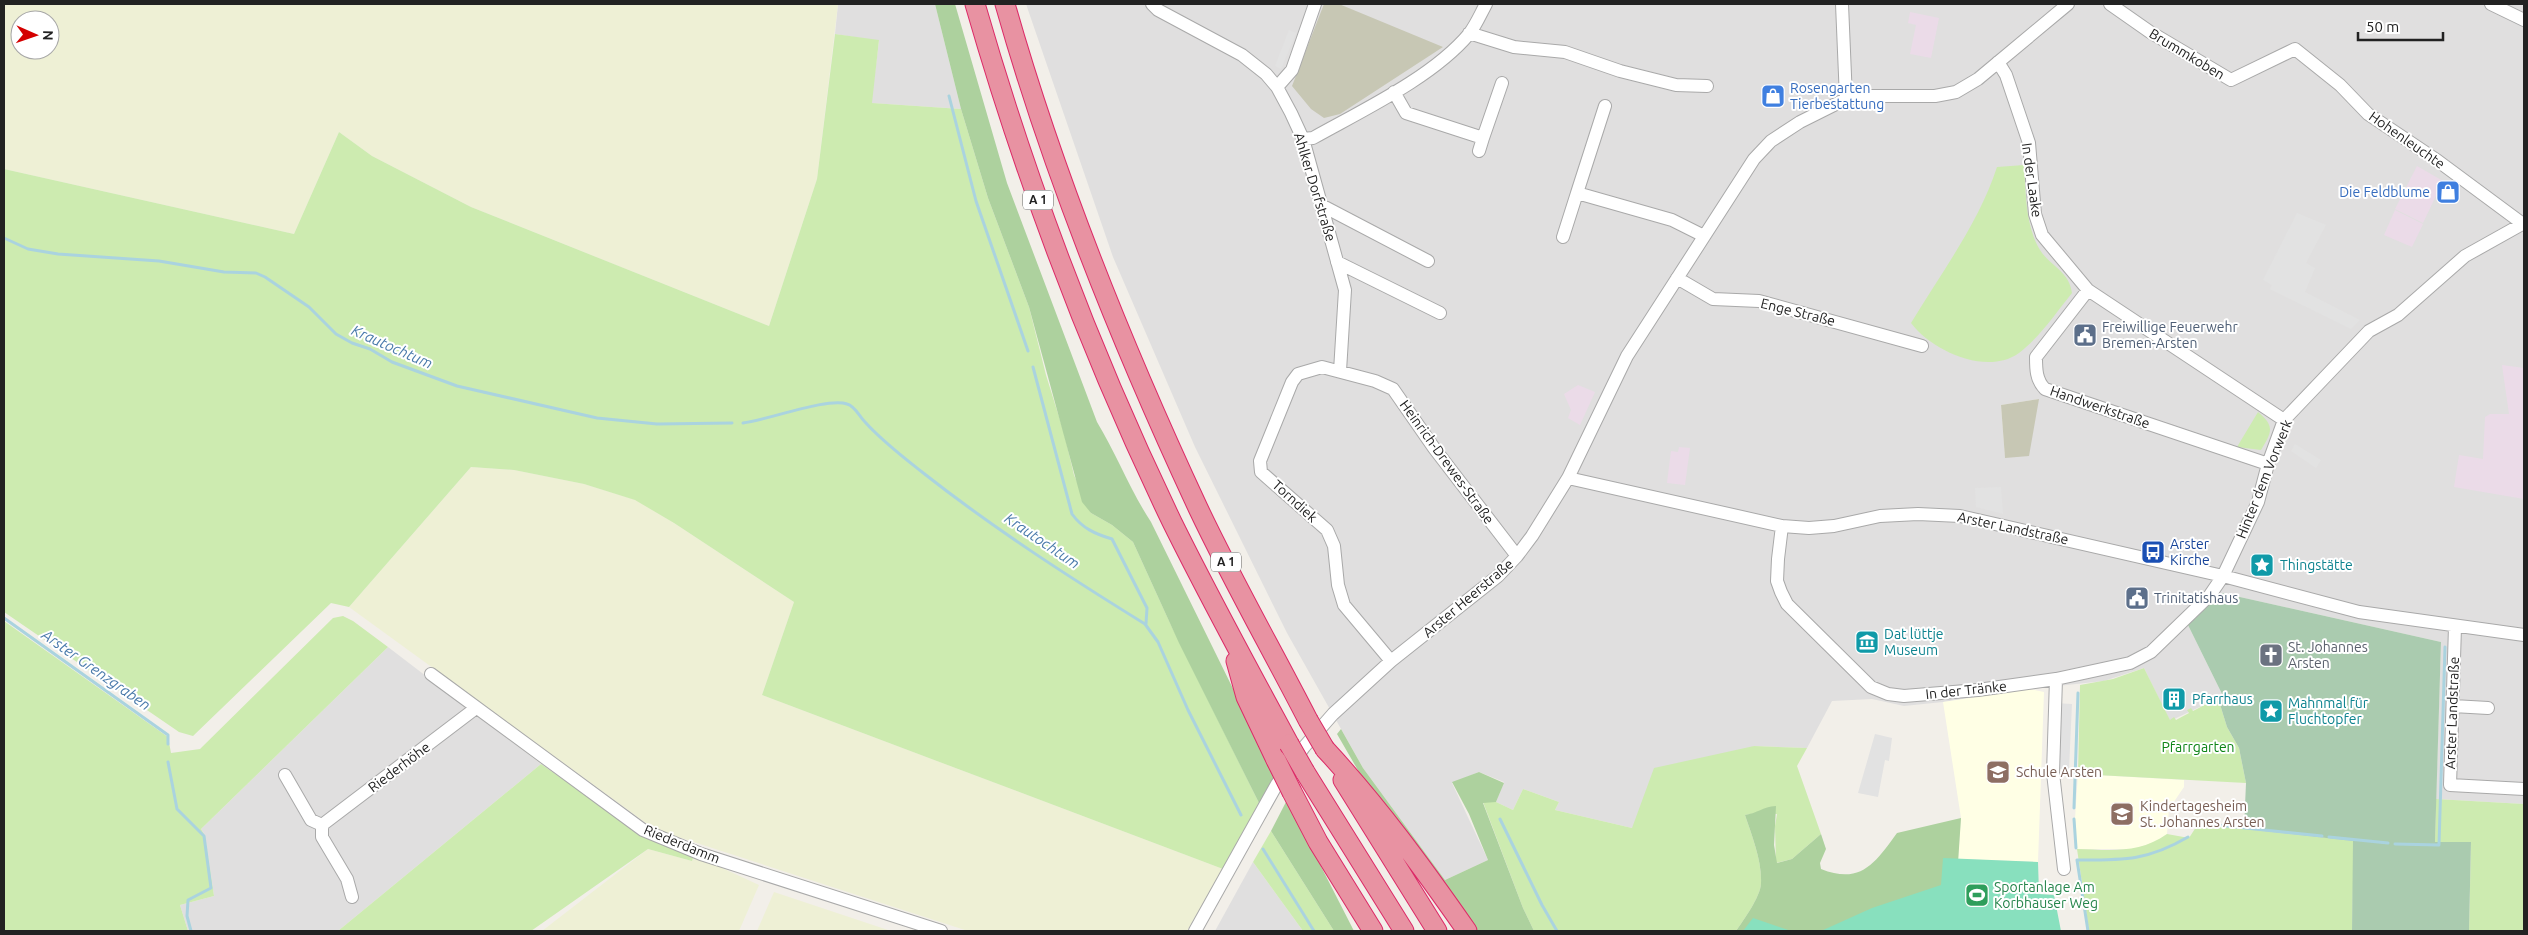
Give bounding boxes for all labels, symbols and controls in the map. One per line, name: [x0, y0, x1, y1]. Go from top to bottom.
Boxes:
north arrow: [10, 10, 60, 60]
scale bar: [2358, 10, 2443, 42]
text: 50 m: [2366, 18, 2399, 35]
street label: Brummkoben: [2146, 25, 2228, 83]
text: N: [40, 30, 56, 41]
place label: Rosengarten Tierbestattung: [1790, 80, 1884, 112]
shop icon: Rosengarten Tierbestattung: [1760, 83, 1786, 109]
street label: Hohenleuchte: [2366, 108, 2448, 172]
street label: Ahlker Dorfstraße: [1291, 131, 1339, 243]
street label: In der Laake: [2019, 142, 2045, 218]
shop icon: Die Feldblume: [2435, 179, 2461, 205]
place label: Die Feldblume: [2339, 184, 2430, 200]
road number: A 1: [1023, 190, 1053, 210]
street label: Enge Straße: [1759, 295, 1837, 329]
place label: Freiwillige Feuerwehr Bremen-Arsten: [2102, 319, 2238, 351]
water label: Krautochtum: [349, 321, 435, 372]
public building icon: Freiwillige Feuerwehr Bremen-Arsten: [2072, 322, 2098, 348]
street label: Handwerkstraße: [2048, 382, 2152, 432]
street label: Heinrich-Drewes-Straße: [1397, 397, 1497, 527]
street label: Hinter dem Vorwerk: [2233, 417, 2295, 541]
street label: Torndiek: [1269, 477, 1321, 525]
street label: Arster Landstraße: [1956, 508, 2070, 548]
water label: Krautochtum: [1002, 509, 1083, 572]
place label: Arster Kirche: [2170, 536, 2210, 568]
bus stop icon: Arster Kirche: [2140, 539, 2166, 565]
road number: A 1: [1211, 552, 1241, 572]
place icon: Thingstätte: [2249, 552, 2275, 578]
street label: Arster Heerstraße: [1420, 556, 1516, 640]
place label: Thingstätte: [2280, 557, 2353, 573]
public building icon: Trinitatishaus: [2124, 585, 2150, 611]
place label: Trinitatishaus: [2154, 590, 2238, 606]
water label: Arster Grenzgraben: [38, 625, 154, 713]
place label: Dat lüttje Museum: [1884, 626, 1944, 658]
museum icon: Dat lüttje Museum: [1854, 629, 1880, 655]
place label: St. Johannes Arsten: [2288, 639, 2368, 671]
church icon: St. Johannes Arsten: [2258, 642, 2284, 668]
street label: Arster Landstraße: [2442, 656, 2462, 770]
street label: In der Tränke: [1925, 678, 2007, 702]
building icon: Pfarrhaus: [2161, 686, 2187, 712]
place label: Pfarrhaus: [2192, 691, 2253, 707]
place label: Mahnmal für Fluchtopfer: [2288, 695, 2369, 727]
place icon: Mahnmal für Fluchtopfer: [2258, 698, 2284, 724]
street label: Riederhöhe: [365, 739, 433, 795]
park label: Pfarrgarten: [2161, 739, 2235, 755]
school or university icon: Schule Arsten: [1985, 759, 2011, 785]
place label: Schule Arsten: [2016, 764, 2102, 780]
place label: Kindertagesheim St. Johannes Arsten: [2140, 798, 2265, 830]
school or university icon: Kindertagesheim St. Johannes Arsten: [2109, 801, 2135, 827]
street label: Riederdamm: [642, 821, 722, 867]
place label: Sportanlage Am Korbhauser Weg: [1994, 879, 2098, 911]
sports icon: Sportanlage Am Korbhauser Weg: [1964, 882, 1990, 908]

